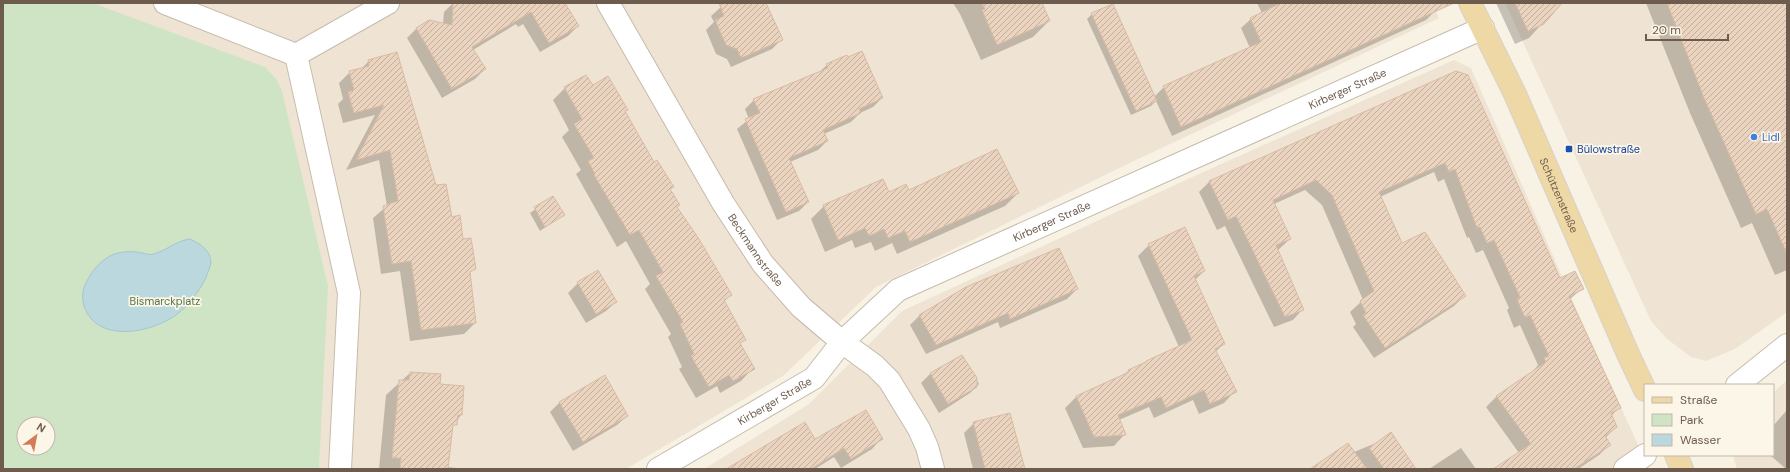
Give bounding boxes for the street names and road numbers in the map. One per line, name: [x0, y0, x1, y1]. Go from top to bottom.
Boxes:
street label: Kirberger Straße: [1306, 65, 1388, 112]
street label: Schützenstraße: [1537, 156, 1581, 235]
street label: Kirberger Straße: [1011, 198, 1093, 245]
street label: Beckmannstraße: [725, 211, 786, 289]
street label: Kirberger Straße: [735, 374, 814, 428]

